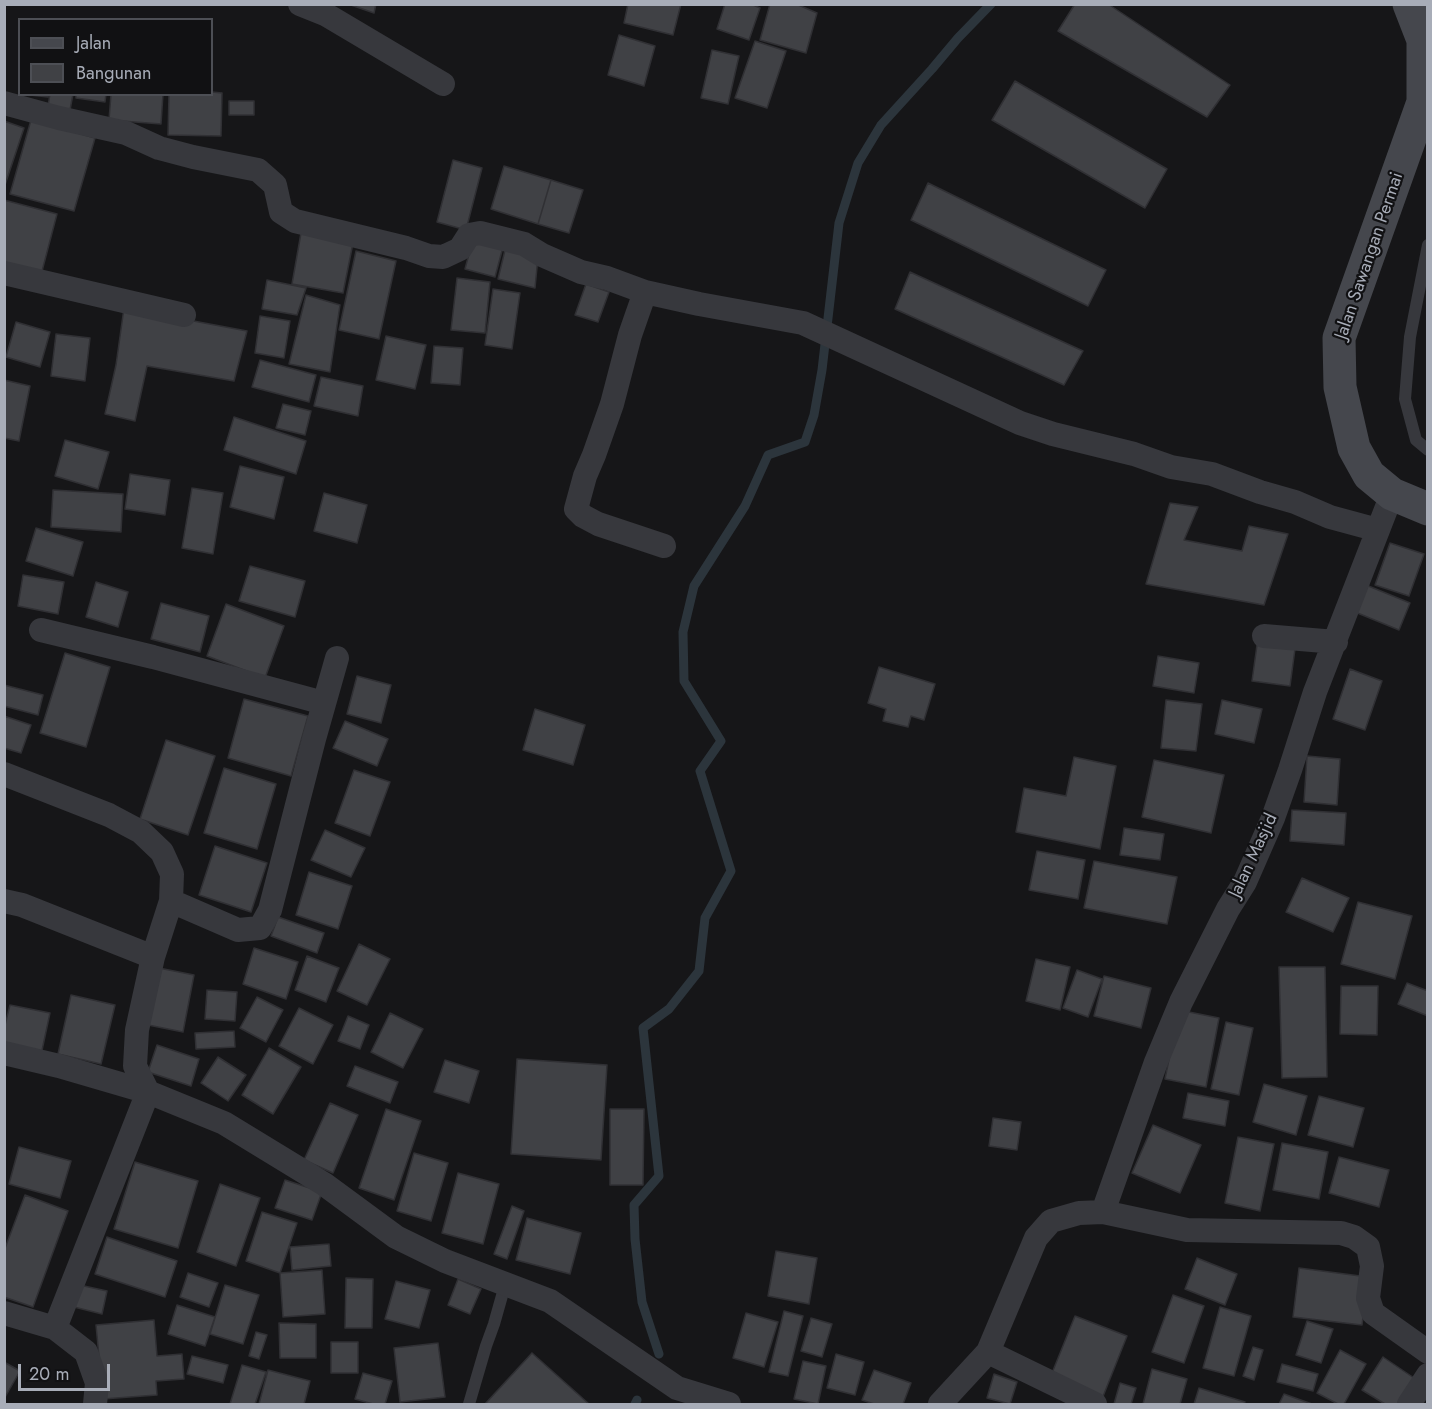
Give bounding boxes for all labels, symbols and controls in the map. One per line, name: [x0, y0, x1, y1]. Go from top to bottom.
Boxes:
legend: [18, 18, 213, 96]
text: Jalan: [76, 30, 111, 56]
text: Bangunan: [76, 60, 151, 86]
street label: Jalan Sawangan Permai: [1331, 170, 1409, 342]
street label: Jalan Masjid: [1225, 810, 1283, 902]
scale bar: [21, 1352, 112, 1390]
text: 20 m: [29, 1361, 69, 1387]

